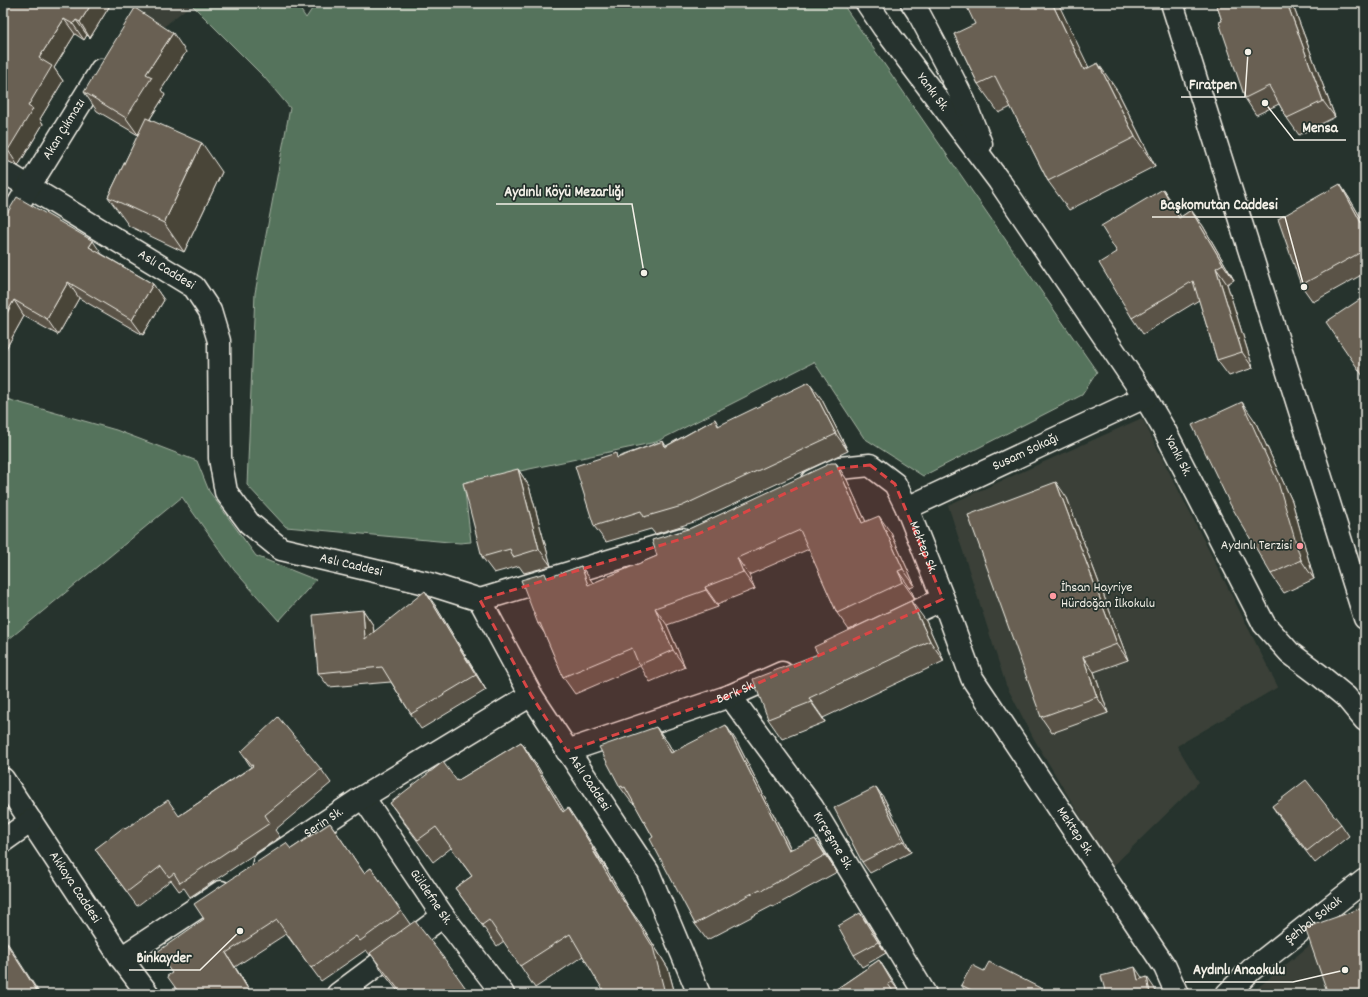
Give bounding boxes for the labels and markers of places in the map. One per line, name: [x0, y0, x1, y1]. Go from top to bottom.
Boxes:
callout: Fıratpen: [1181, 70, 1245, 97]
callout: Mensa: [1294, 113, 1346, 140]
callout: Aydınlı Köyü Mezarlığı: [496, 177, 632, 204]
callout: Başkomutan Caddesi: [1152, 190, 1285, 217]
place label: Aydınlı Terzisi: [1221, 536, 1292, 556]
marker: Aydınlı Terzisi: [1295, 541, 1305, 551]
place label: İhsan Hayriye Hürdoğan İlkokulu: [1061, 578, 1155, 614]
marker: İhsan Hayriye Hürdoğan İlkokulu: [1048, 591, 1058, 601]
callout: Binkayder: [129, 943, 200, 970]
callout: Aydınlı Anaokulu: [1185, 955, 1293, 982]

